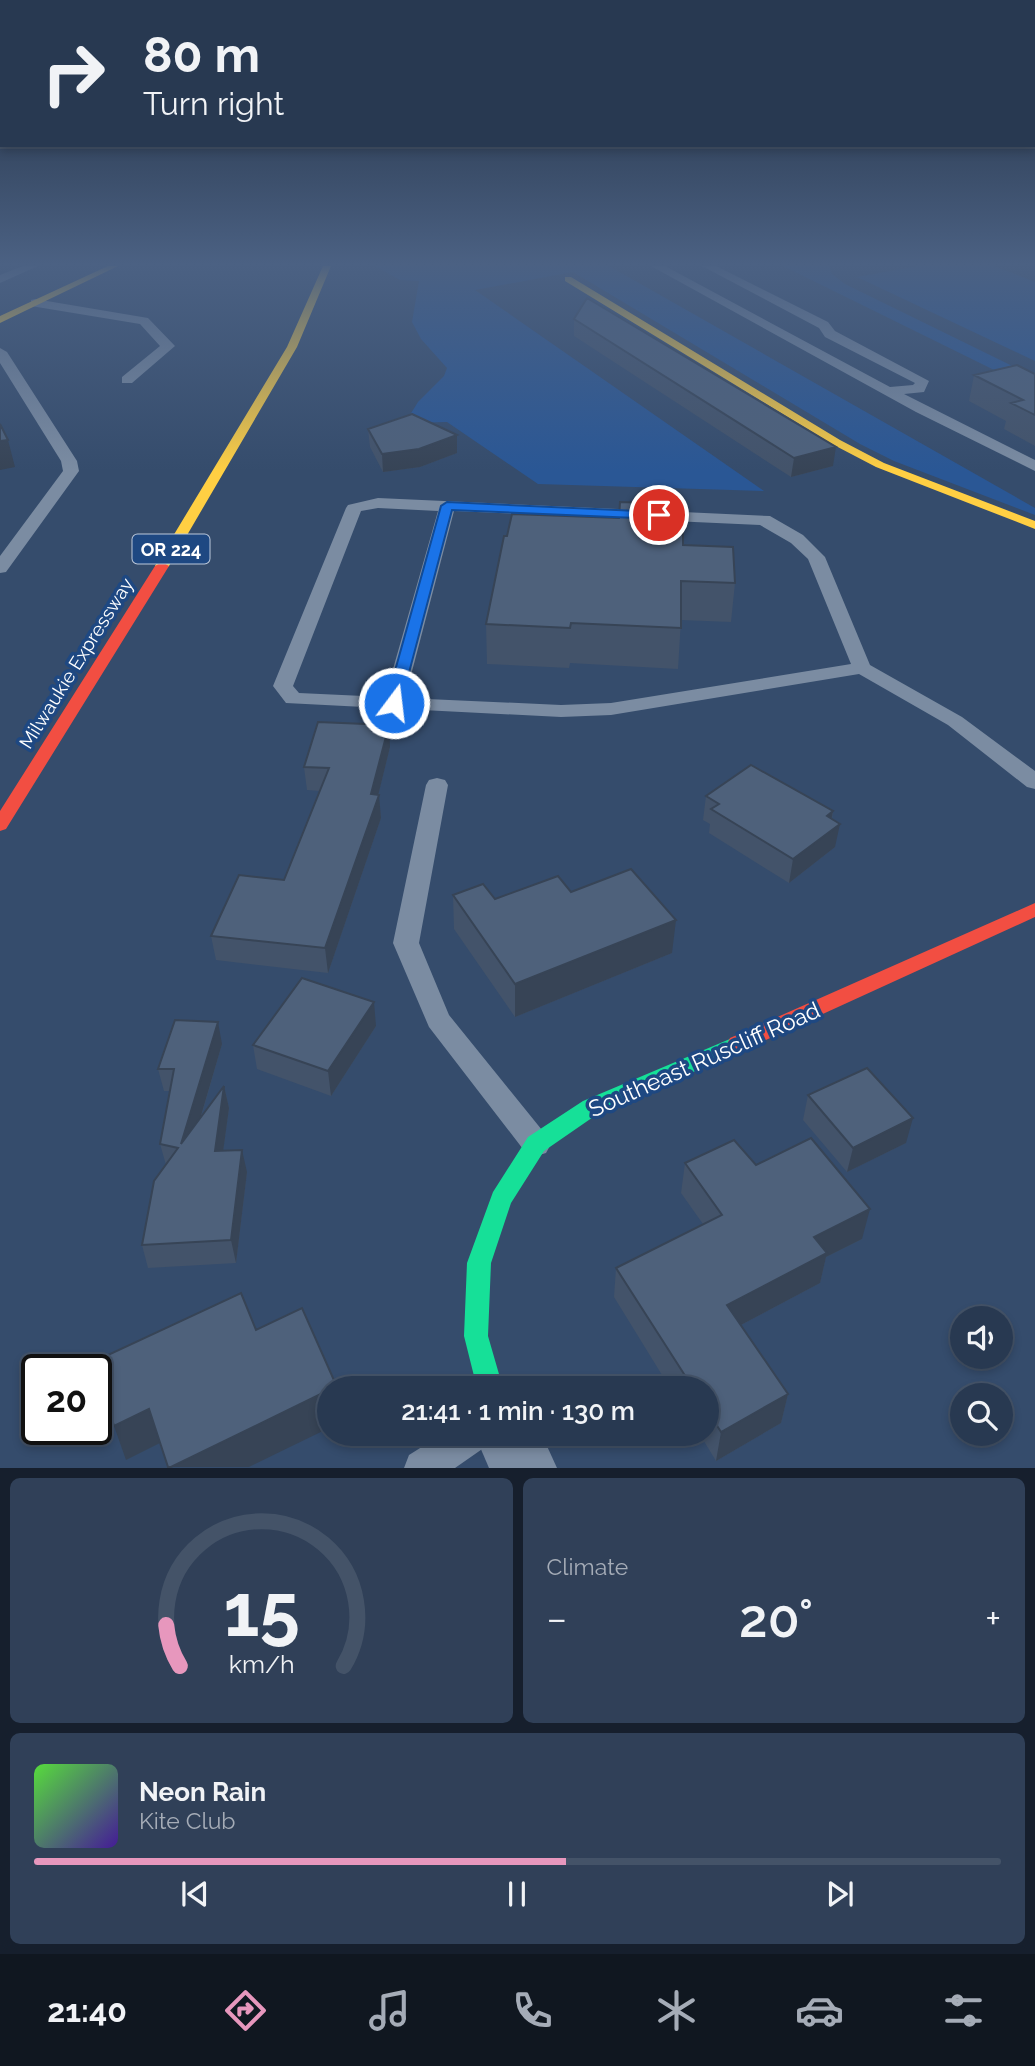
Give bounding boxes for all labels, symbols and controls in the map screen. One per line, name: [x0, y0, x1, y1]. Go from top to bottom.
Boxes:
text: 80 m: [143, 26, 260, 83]
icon: right: [28, 28, 119, 119]
text: Turn right: [143, 85, 284, 122]
pin: [629, 485, 689, 545]
icon: arrive: [640, 496, 678, 534]
road number: OR 224: [132, 534, 210, 564]
street label: Milwaukie Expressway: [15, 574, 137, 752]
position arrow: [357, 666, 431, 740]
street label: Southeast Ruscliff Road: [584, 996, 824, 1122]
map controls: [950, 1306, 1013, 1446]
button: sound: [950, 1306, 1013, 1369]
speed limit sign: 20: [21, 1354, 112, 1445]
button: search: [950, 1383, 1013, 1446]
text: 21:41 · 1 min · 130 m: [401, 1396, 635, 1426]
text: Climate: [547, 1553, 628, 1580]
text: 15: [223, 1569, 299, 1654]
text: 20°: [739, 1588, 813, 1649]
text: −: [547, 1596, 567, 1641]
text: +: [985, 1596, 1001, 1641]
text: km/h: [228, 1649, 294, 1679]
text: Neon Rain: [139, 1777, 266, 1807]
text: Kite Club: [139, 1807, 236, 1834]
icon: previous: [176, 1875, 214, 1913]
icon: pause: [498, 1875, 536, 1913]
icon: next: [821, 1875, 859, 1913]
icon: directions: [221, 1986, 270, 2035]
icon: music: [365, 1986, 414, 2035]
icon: phone: [508, 1986, 557, 2035]
icon: climate: [652, 1986, 701, 2035]
icon: car: [795, 1986, 844, 2035]
icon: filters: [939, 1986, 988, 2035]
text: 21:40: [47, 1992, 127, 2029]

